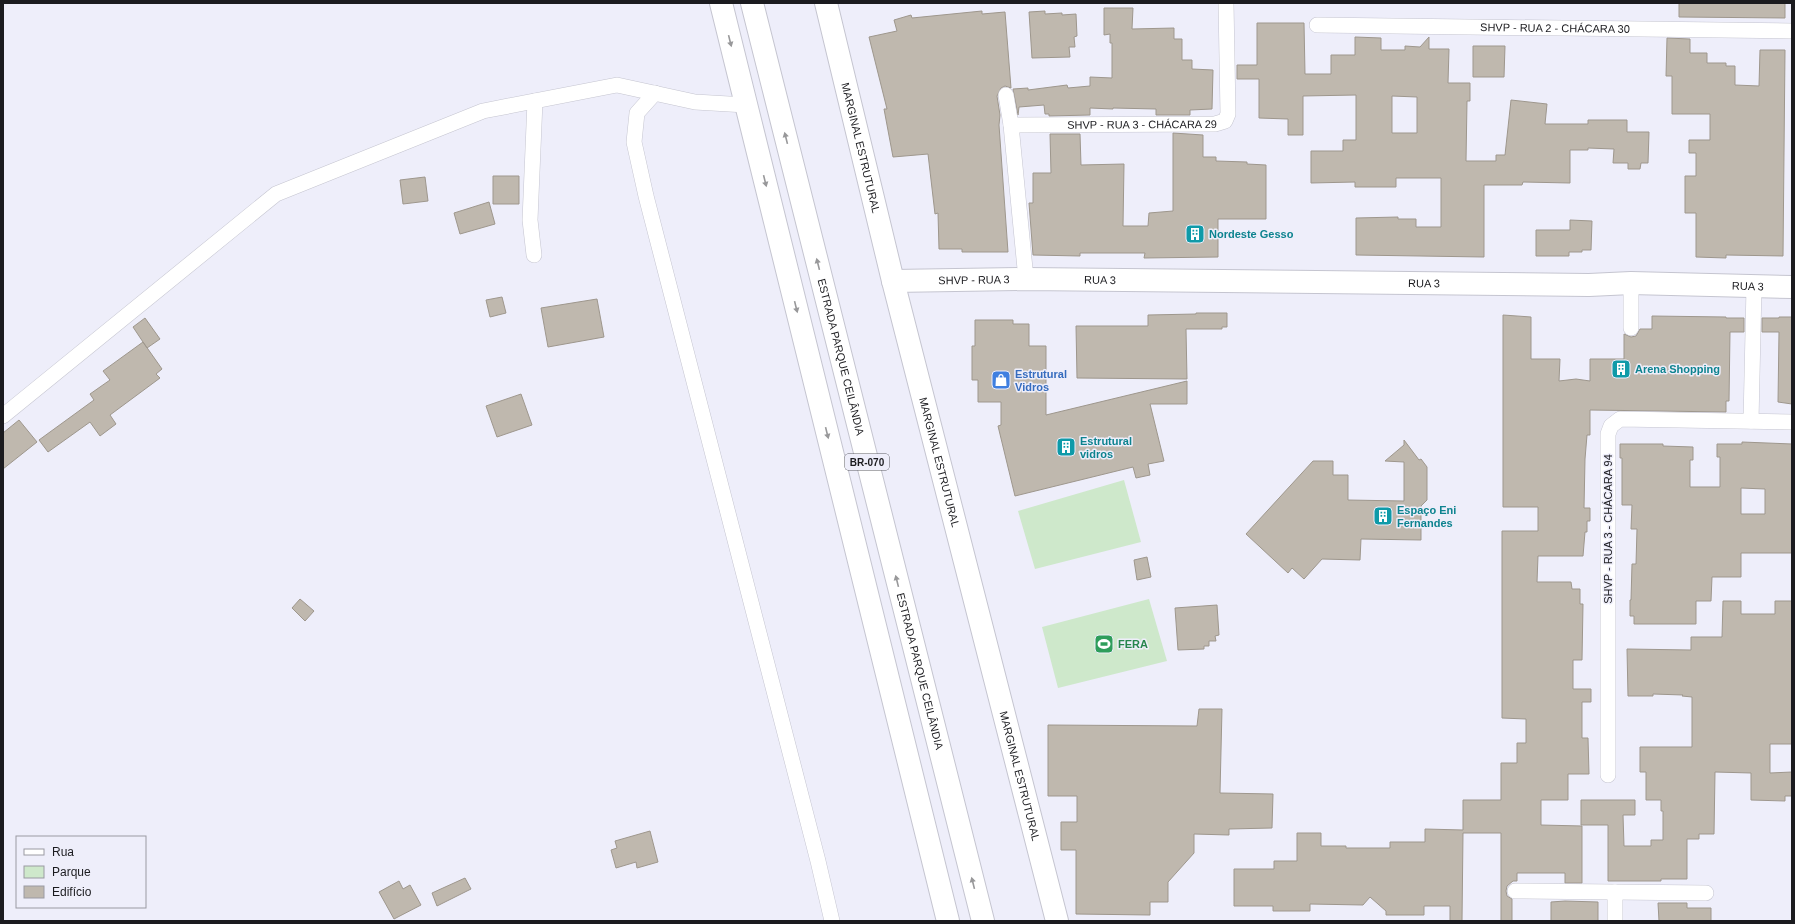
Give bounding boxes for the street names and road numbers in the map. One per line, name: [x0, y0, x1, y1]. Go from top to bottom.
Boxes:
street label: SHVP - RUA 2 - CHÁCARA 30: [1480, 21, 1630, 35]
street label: MARGINAL ESTRUTURAL: [839, 82, 882, 214]
street label: SHVP - RUA 3 - CHÁCARA 29: [1067, 118, 1217, 131]
street label: SHVP - RUA 3: [938, 273, 1010, 286]
street label: RUA 3: [1084, 274, 1116, 286]
street label: ESTRADA PARQUE CEILÂNDIA: [816, 277, 867, 437]
street label: RUA 3: [1408, 277, 1440, 289]
street label: RUA 3: [1732, 280, 1764, 292]
street label: MARGINAL ESTRUTURAL: [917, 396, 962, 528]
road number: BR-070: [845, 454, 889, 470]
street label: SHVP - RUA 3 - CHÁCARA 94: [1602, 454, 1614, 604]
street label: ESTRADA PARQUE CEILÂNDIA: [895, 591, 946, 752]
street label: MARGINAL ESTRUTURAL: [997, 710, 1042, 842]

